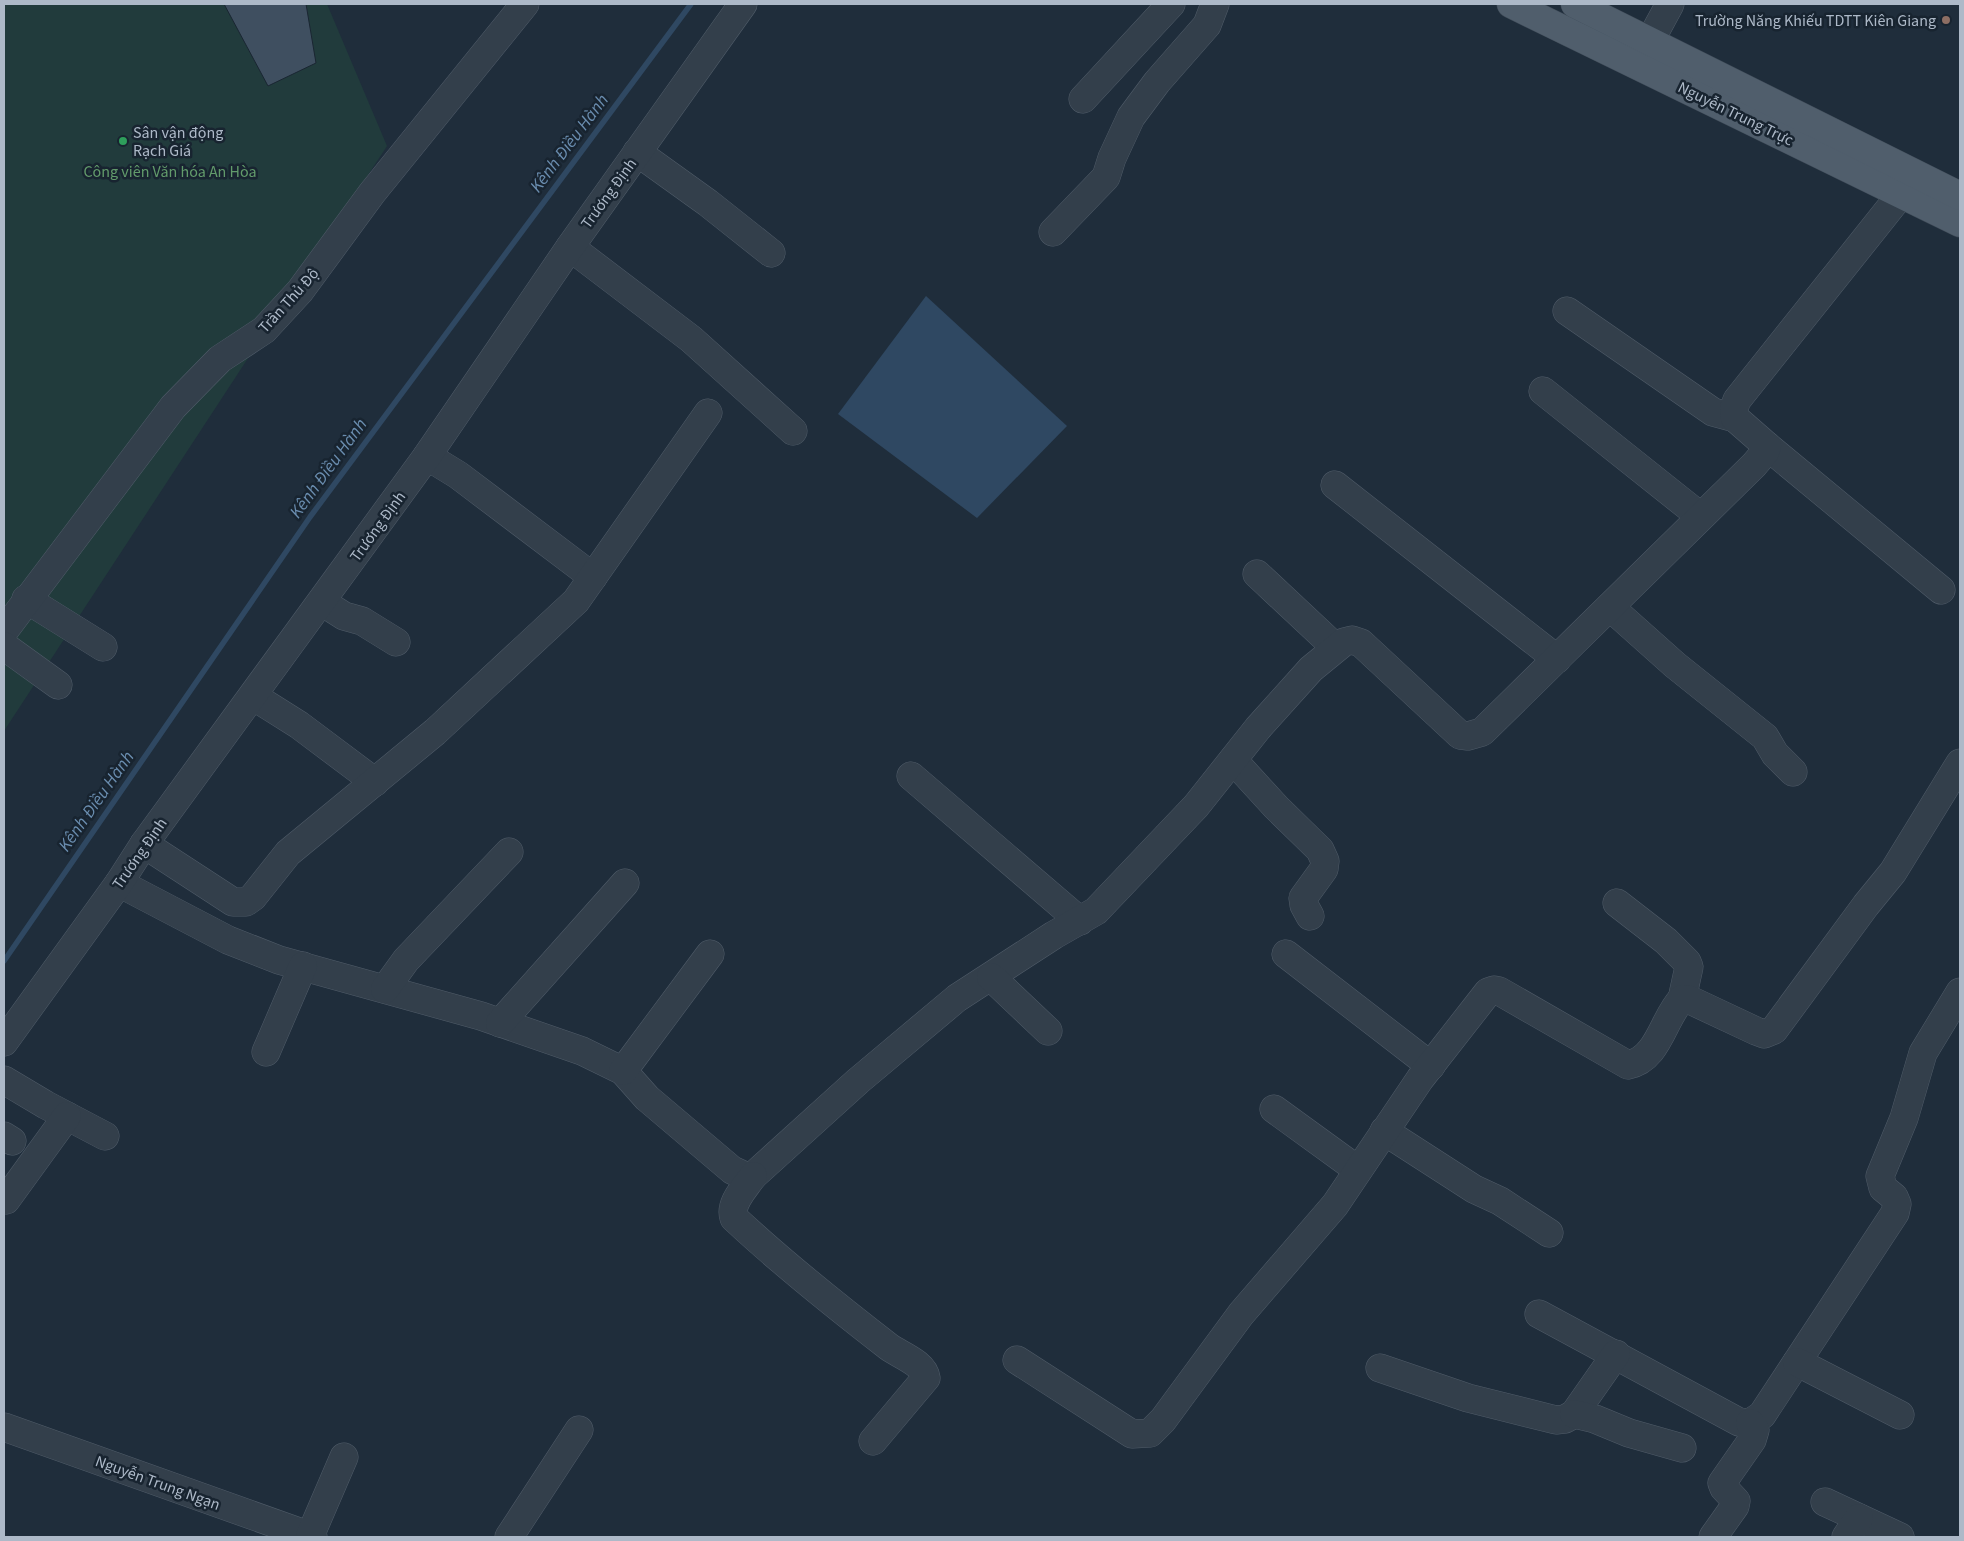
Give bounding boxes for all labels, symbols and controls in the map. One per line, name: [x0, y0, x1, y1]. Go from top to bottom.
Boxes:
place label: Trường Năng Khiếu TDTT Kiên Giang: [1695, 10, 1936, 32]
marker: Trường Năng Khiếu TDTT Kiên Giang: [1940, 14, 1952, 26]
street label: Nguyễn Trung Trực: [1674, 76, 1797, 151]
water label: Kênh Điều Hành: [524, 89, 615, 198]
place label: Sân vận động Rạch Giá: [133, 122, 223, 162]
marker: Sân vận động Rạch Giá: [117, 135, 129, 147]
street label: Trương Định: [576, 154, 642, 233]
park label: Công viên Văn hóa An Hòa: [83, 161, 257, 183]
street label: Trần Thủ Độ: [253, 263, 324, 338]
water label: Kênh Điều Hành: [284, 413, 373, 523]
street label: Trương Định: [345, 487, 411, 566]
water label: Kênh Điều Hành: [52, 746, 140, 857]
street label: Trương Định: [107, 814, 172, 894]
street label: Nguyễn Trung Ngạn: [92, 1450, 223, 1516]

